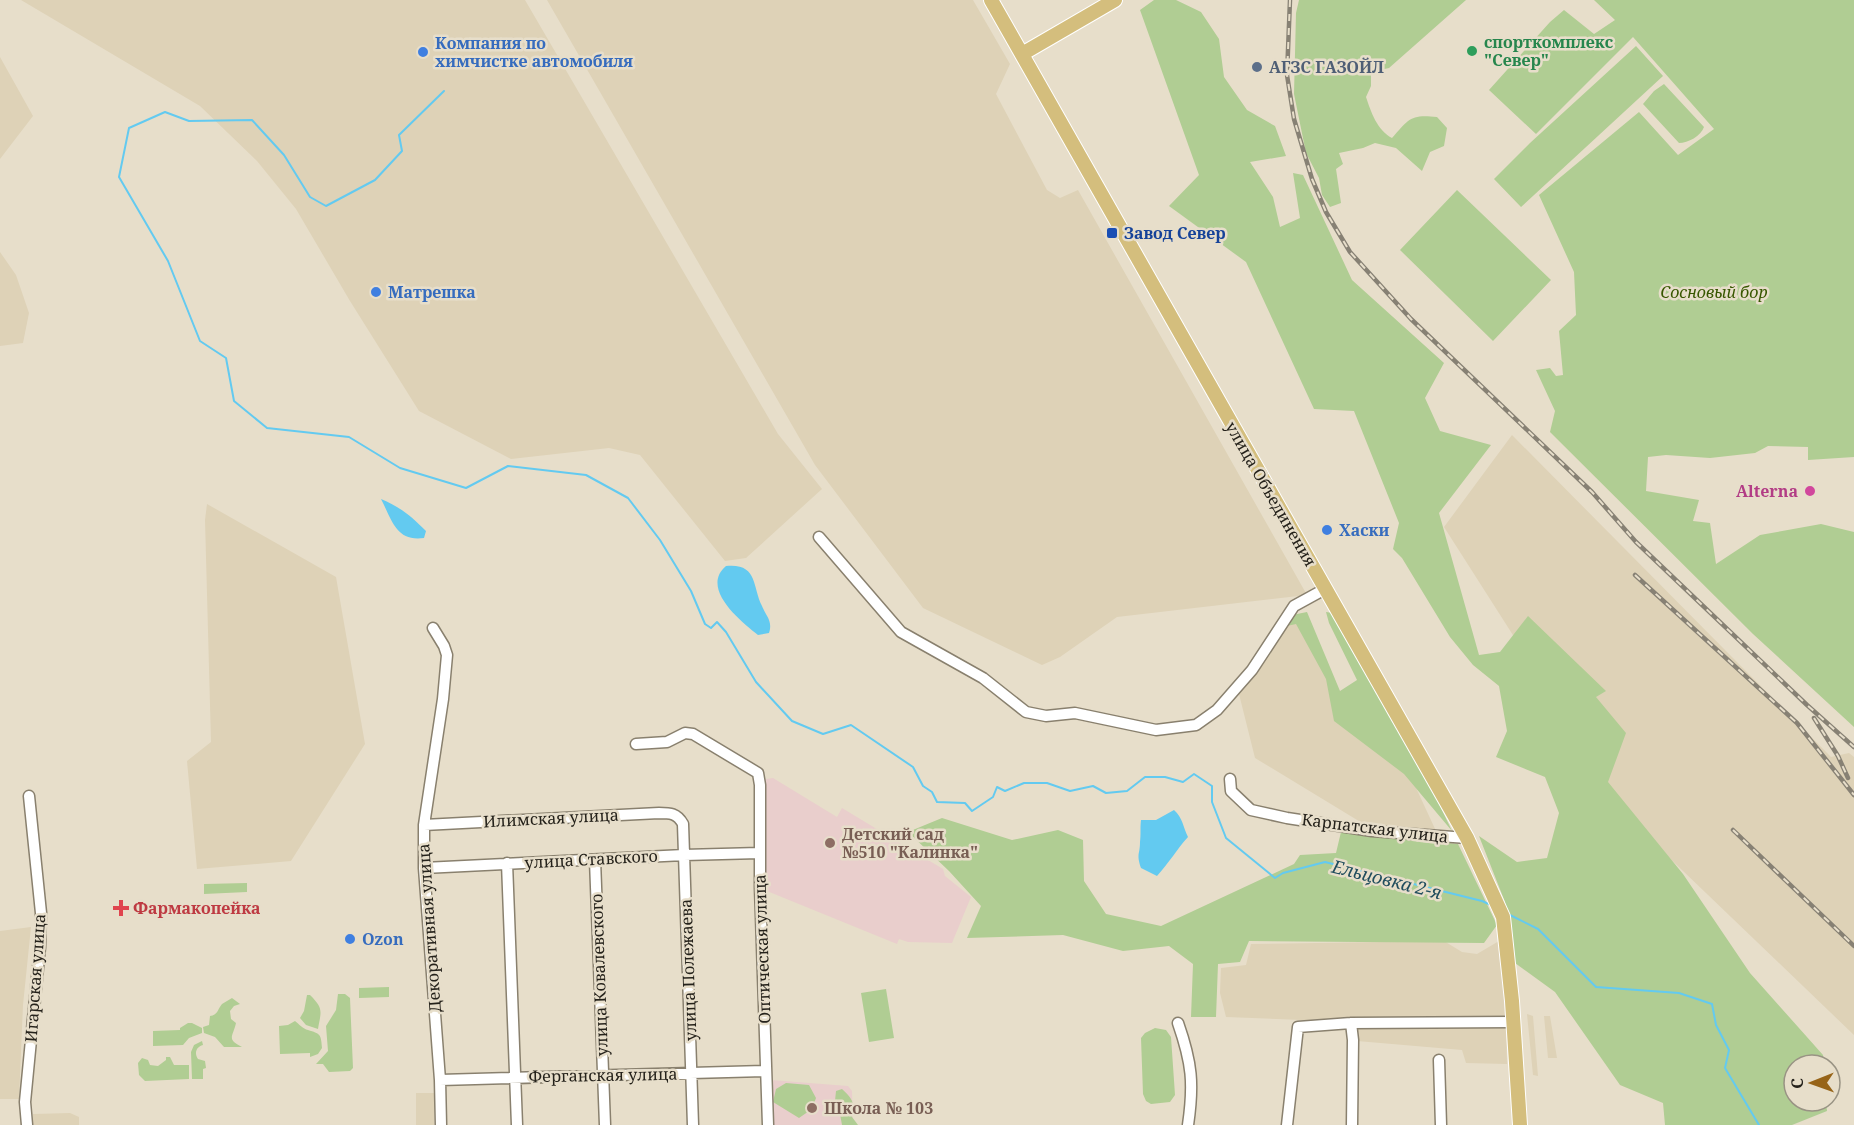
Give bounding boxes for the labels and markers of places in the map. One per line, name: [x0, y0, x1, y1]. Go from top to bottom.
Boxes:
place label: спорткомплекс "Север": [1484, 31, 1613, 71]
place label: Компания по химчистке автомобиля: [435, 32, 633, 72]
marker: спорткомплекс "Север": [1465, 44, 1479, 58]
marker: Компания по химчистке автомобиля: [416, 45, 430, 59]
place label: АГЗС ГАЗОЙЛ: [1269, 56, 1384, 78]
marker: АГЗС ГАЗОЙЛ: [1250, 60, 1264, 74]
place label: Завод Север: [1124, 222, 1226, 244]
marker: Завод Север: [1105, 226, 1119, 240]
place label: Матрешка: [388, 281, 476, 303]
marker: Матрешка: [369, 285, 383, 299]
place label: Alterna: [1736, 480, 1798, 502]
marker: Alterna: [1803, 484, 1817, 498]
place label: Хаски: [1339, 519, 1389, 541]
marker: Хаски: [1320, 523, 1334, 537]
place label: Детский сад №510 "Калинка": [842, 823, 978, 863]
marker: Детский сад №510 "Калинка": [823, 836, 837, 850]
place label: Фармакопейка: [133, 897, 261, 919]
marker: Фармакопейка: [114, 901, 128, 915]
place label: Ozon: [362, 928, 404, 950]
marker: Ozon: [343, 932, 357, 946]
place label: Школа № 103: [824, 1097, 933, 1119]
marker: Школа № 103: [805, 1101, 819, 1115]

